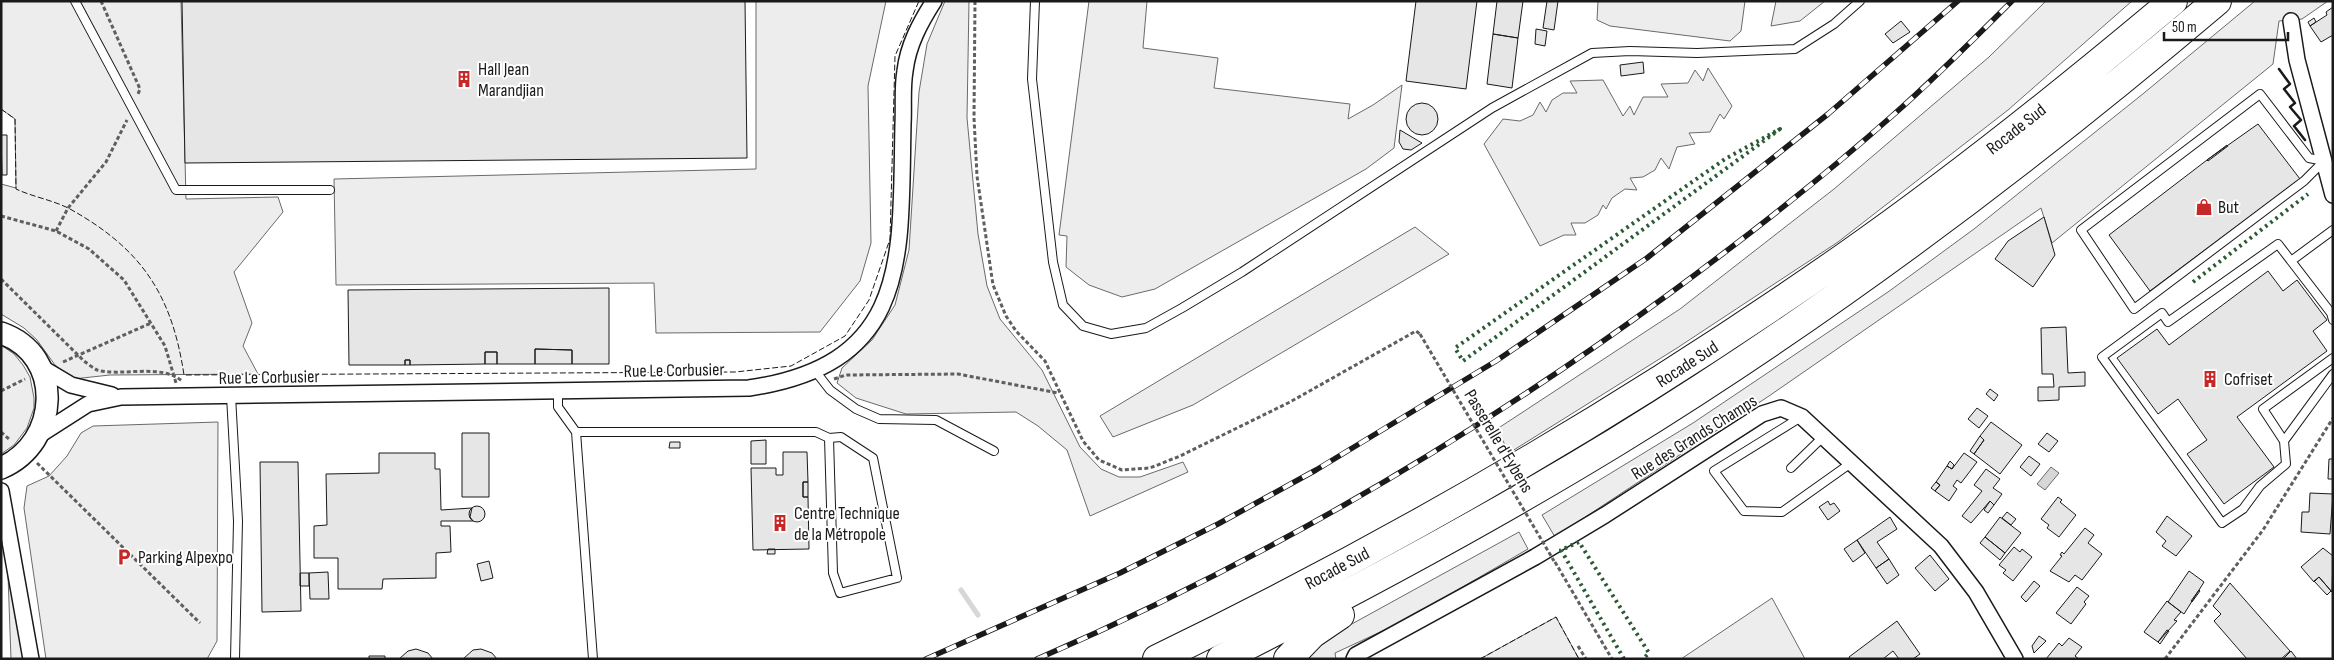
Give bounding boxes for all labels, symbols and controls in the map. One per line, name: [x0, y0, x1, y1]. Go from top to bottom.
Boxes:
scale bar: [2164, 10, 2288, 42]
text: 50 m: [2172, 18, 2197, 37]
place label: Hall Jean Marandjian: [478, 59, 544, 101]
building icon: Hall Jean Marandjian: [454, 69, 474, 89]
street label: Rocade Sud: [1982, 100, 2050, 159]
shop icon: But: [2194, 197, 2214, 217]
place label: But: [2218, 197, 2240, 218]
street label: Rocade Sud: [1652, 337, 1722, 392]
street label: Rue Le Corbusier: [623, 359, 725, 382]
street label: Rue Le Corbusier: [218, 366, 320, 389]
building icon: Cofriset: [2200, 369, 2220, 389]
place label: Cofriset: [2224, 369, 2273, 390]
street label: Passerelle d'Eybens: [1460, 386, 1538, 497]
street label: Rue des Grands Champs: [1628, 390, 1761, 485]
place label: Centre Technique de la Métropole: [794, 503, 900, 545]
building icon: Centre Technique de la Métropole: [770, 513, 790, 533]
street label: Rocade Sud: [1301, 543, 1373, 594]
parking icon: Parking Alpexpo: [114, 547, 134, 567]
place label: Parking Alpexpo: [138, 547, 233, 568]

